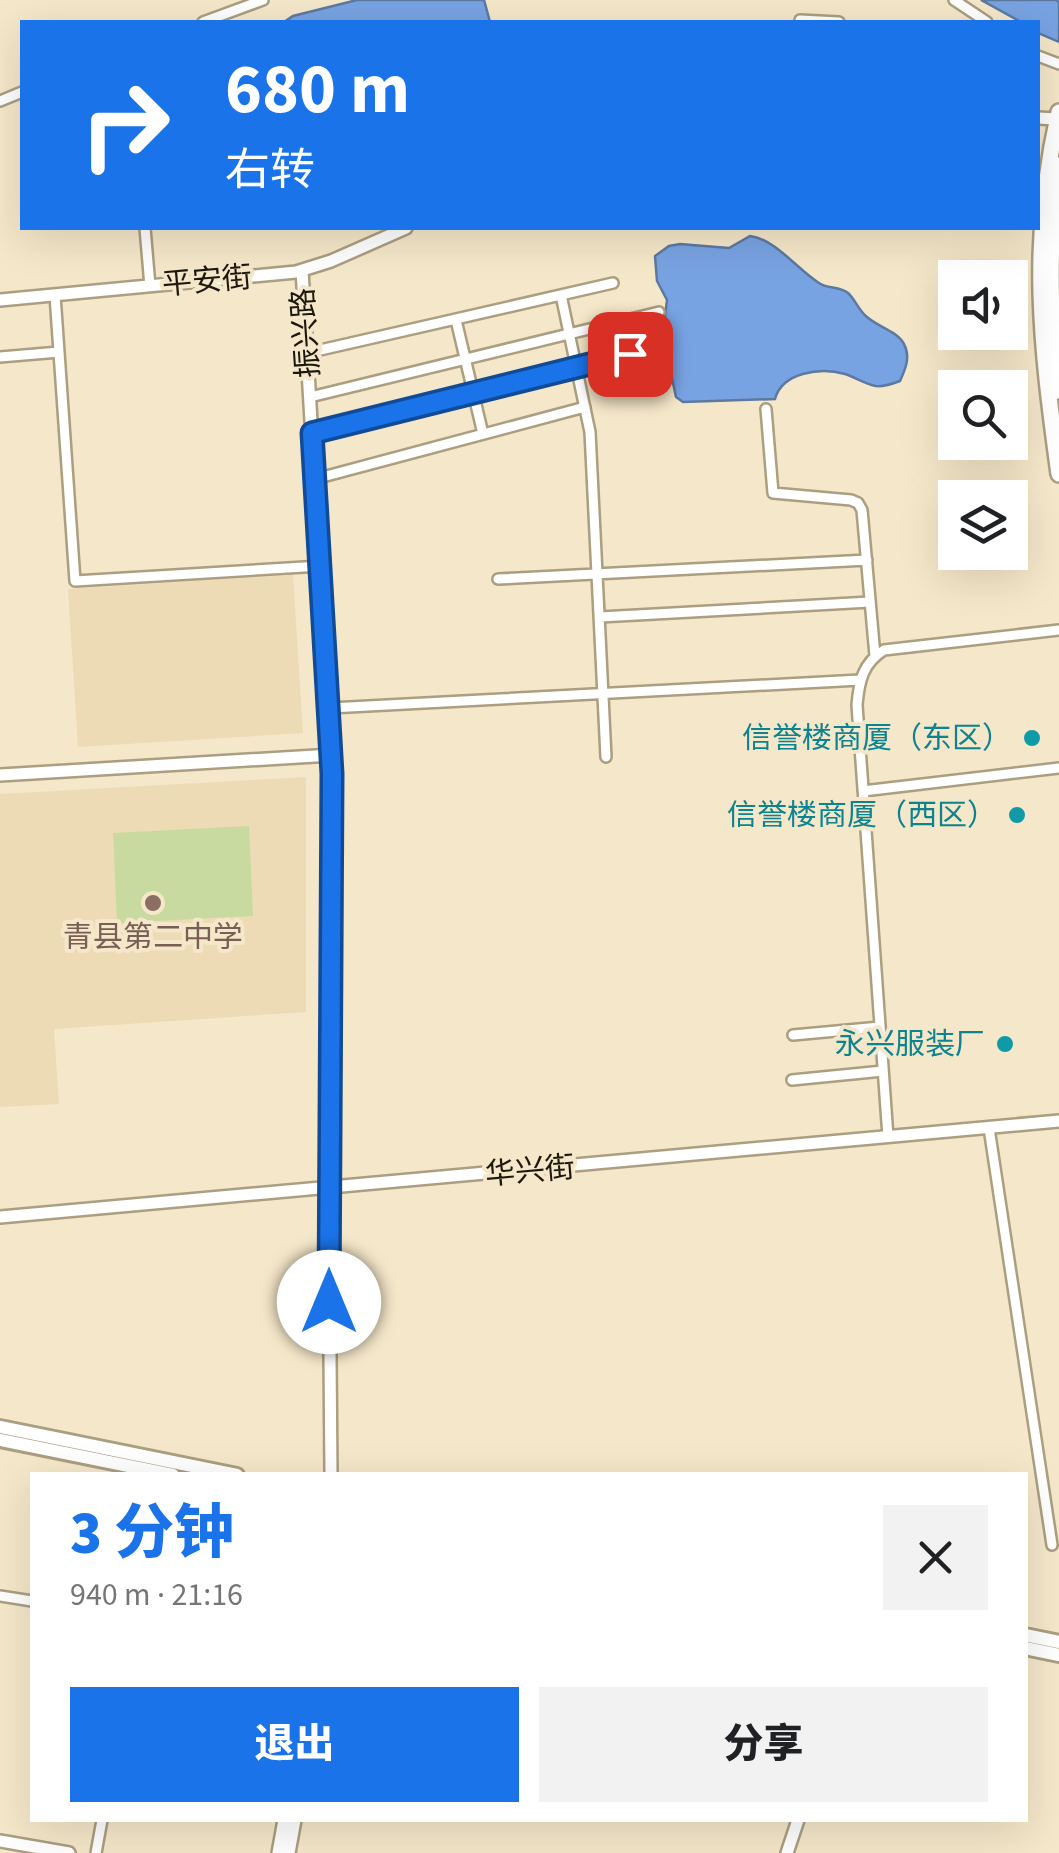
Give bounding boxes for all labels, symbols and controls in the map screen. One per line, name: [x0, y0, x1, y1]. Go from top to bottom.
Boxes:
text: 680 m: [225, 40, 410, 140]
icon: right: [60, 60, 190, 190]
text: 右转: [225, 139, 315, 203]
street label: 平安街: [160, 256, 254, 306]
map controls: [938, 260, 1028, 570]
button: sound: [938, 260, 1028, 350]
street label: 振兴路: [281, 287, 331, 379]
pin: [588, 312, 673, 397]
icon: arrive: [603, 327, 658, 382]
button: search: [938, 370, 1028, 460]
button: layers: [938, 480, 1028, 570]
place label: 信誉楼商厦（东区）: [742, 717, 1012, 760]
marker: 信誉楼商厦（东区）: [1021, 727, 1043, 749]
place label: 信誉楼商厦（西区）: [727, 794, 997, 837]
marker: 信誉楼商厦（西区）: [1006, 804, 1028, 826]
marker: 青县第二中学: [142, 892, 164, 914]
place label: 青县第二中学: [63, 916, 243, 959]
place label: 永兴服装厂: [835, 1023, 985, 1066]
marker: 永兴服装厂: [994, 1033, 1016, 1055]
street label: 华兴街: [483, 1146, 577, 1196]
position arrow: [277, 1250, 381, 1354]
text: 3 分钟: [70, 1492, 234, 1577]
button: close: [883, 1505, 988, 1610]
text: 940 m · 21:16: [70, 1572, 243, 1618]
button: 退出: [70, 1687, 519, 1802]
button: 分享: [539, 1687, 988, 1802]

